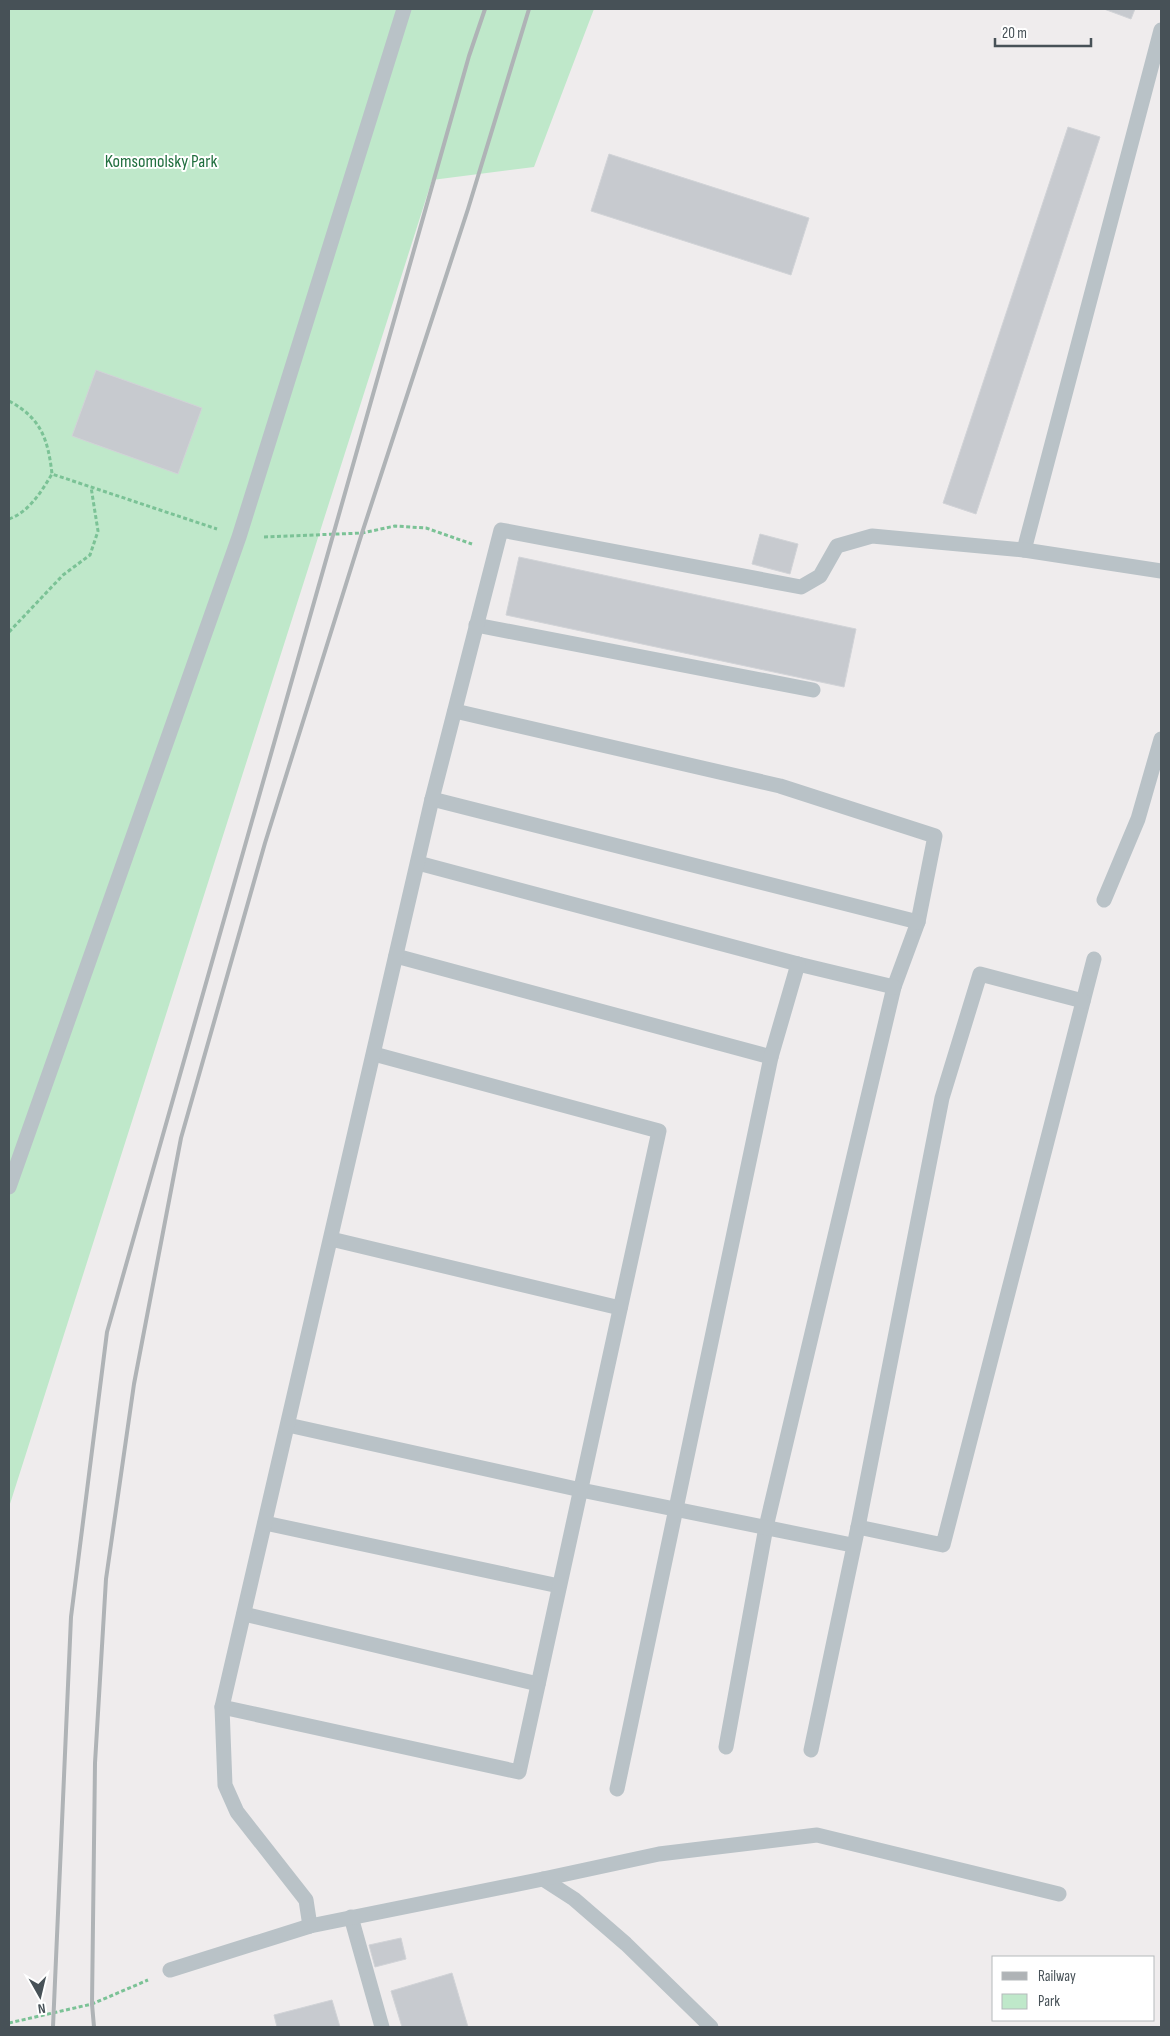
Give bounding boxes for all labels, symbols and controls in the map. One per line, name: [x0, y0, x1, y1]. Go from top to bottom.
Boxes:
scale bar: [995, 15, 1091, 47]
text: 20 m: [1002, 24, 1027, 43]
park label: Komsomolsky Park: [105, 151, 217, 172]
legend: [992, 1956, 1155, 2021]
text: Railway: [1038, 1967, 1076, 1986]
north arrow: [15, 1971, 65, 2021]
text: Park: [1038, 1992, 1060, 2011]
text: N: [37, 1999, 47, 2017]

